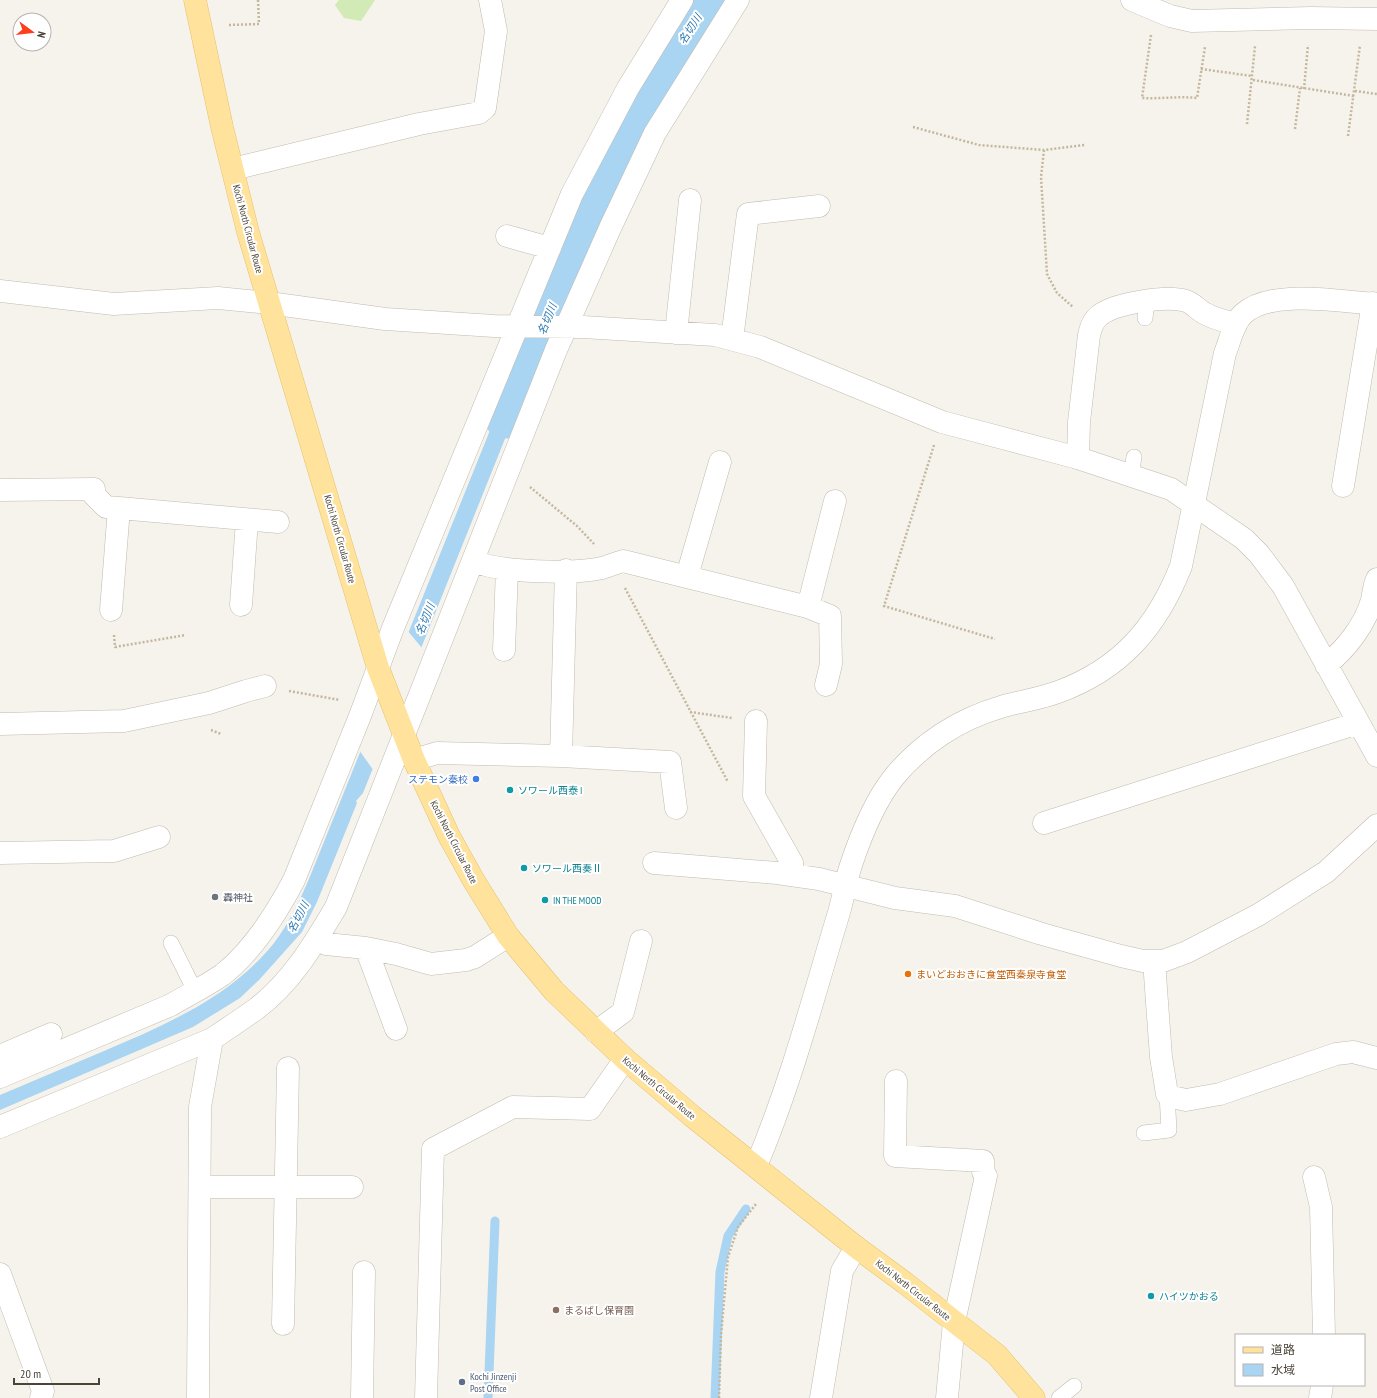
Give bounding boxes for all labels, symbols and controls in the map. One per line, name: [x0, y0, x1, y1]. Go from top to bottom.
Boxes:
water label: 名切川: [675, 11, 705, 47]
north arrow: [12, 12, 52, 52]
text: N: [34, 30, 49, 39]
street label: Kochi North Circular Route: [230, 183, 266, 275]
water label: 名切川: [534, 300, 560, 337]
street label: Kochi North Circular Route: [321, 493, 359, 585]
water label: 名切川: [412, 600, 438, 637]
place label: ステモン秦校: [408, 773, 468, 786]
marker: ステモン秦校: [471, 774, 481, 784]
place label: ソワール西泰 I: [518, 784, 582, 797]
marker: ソワール西泰 I: [505, 785, 515, 795]
street label: Kochi North Circular Route: [427, 798, 481, 886]
place label: ソワール西奏Ⅱ: [532, 862, 602, 875]
marker: ソワール西奏Ⅱ: [519, 863, 529, 873]
place label: 轟神社: [223, 891, 253, 904]
marker: 轟神社: [210, 892, 220, 902]
place label: IN THE MOOD: [553, 894, 601, 907]
marker: IN THE MOOD: [540, 895, 550, 905]
water label: 名切川: [284, 898, 312, 935]
place label: まいどおおきに食堂西秦泉寺食堂: [916, 968, 1066, 981]
marker: まいどおおきに食堂西秦泉寺食堂: [903, 969, 913, 979]
street label: Kochi North Circular Route: [620, 1054, 698, 1122]
street label: Kochi North Circular Route: [873, 1257, 953, 1323]
place label: ハイツかおる: [1159, 1290, 1219, 1303]
marker: ハイツかおる: [1146, 1291, 1156, 1301]
place label: まるばし保育園: [564, 1304, 634, 1317]
marker: まるばし保育園: [551, 1305, 561, 1315]
legend: [1235, 1334, 1365, 1386]
text: 道路: [1271, 1342, 1295, 1357]
scale bar: [14, 1360, 99, 1386]
text: 水域: [1271, 1362, 1295, 1377]
text: 20 m: [20, 1366, 41, 1381]
place label: Kochi Jinzenji Post Office: [470, 1370, 516, 1395]
marker: Kochi Jinzenji Post Office: [457, 1377, 467, 1387]

